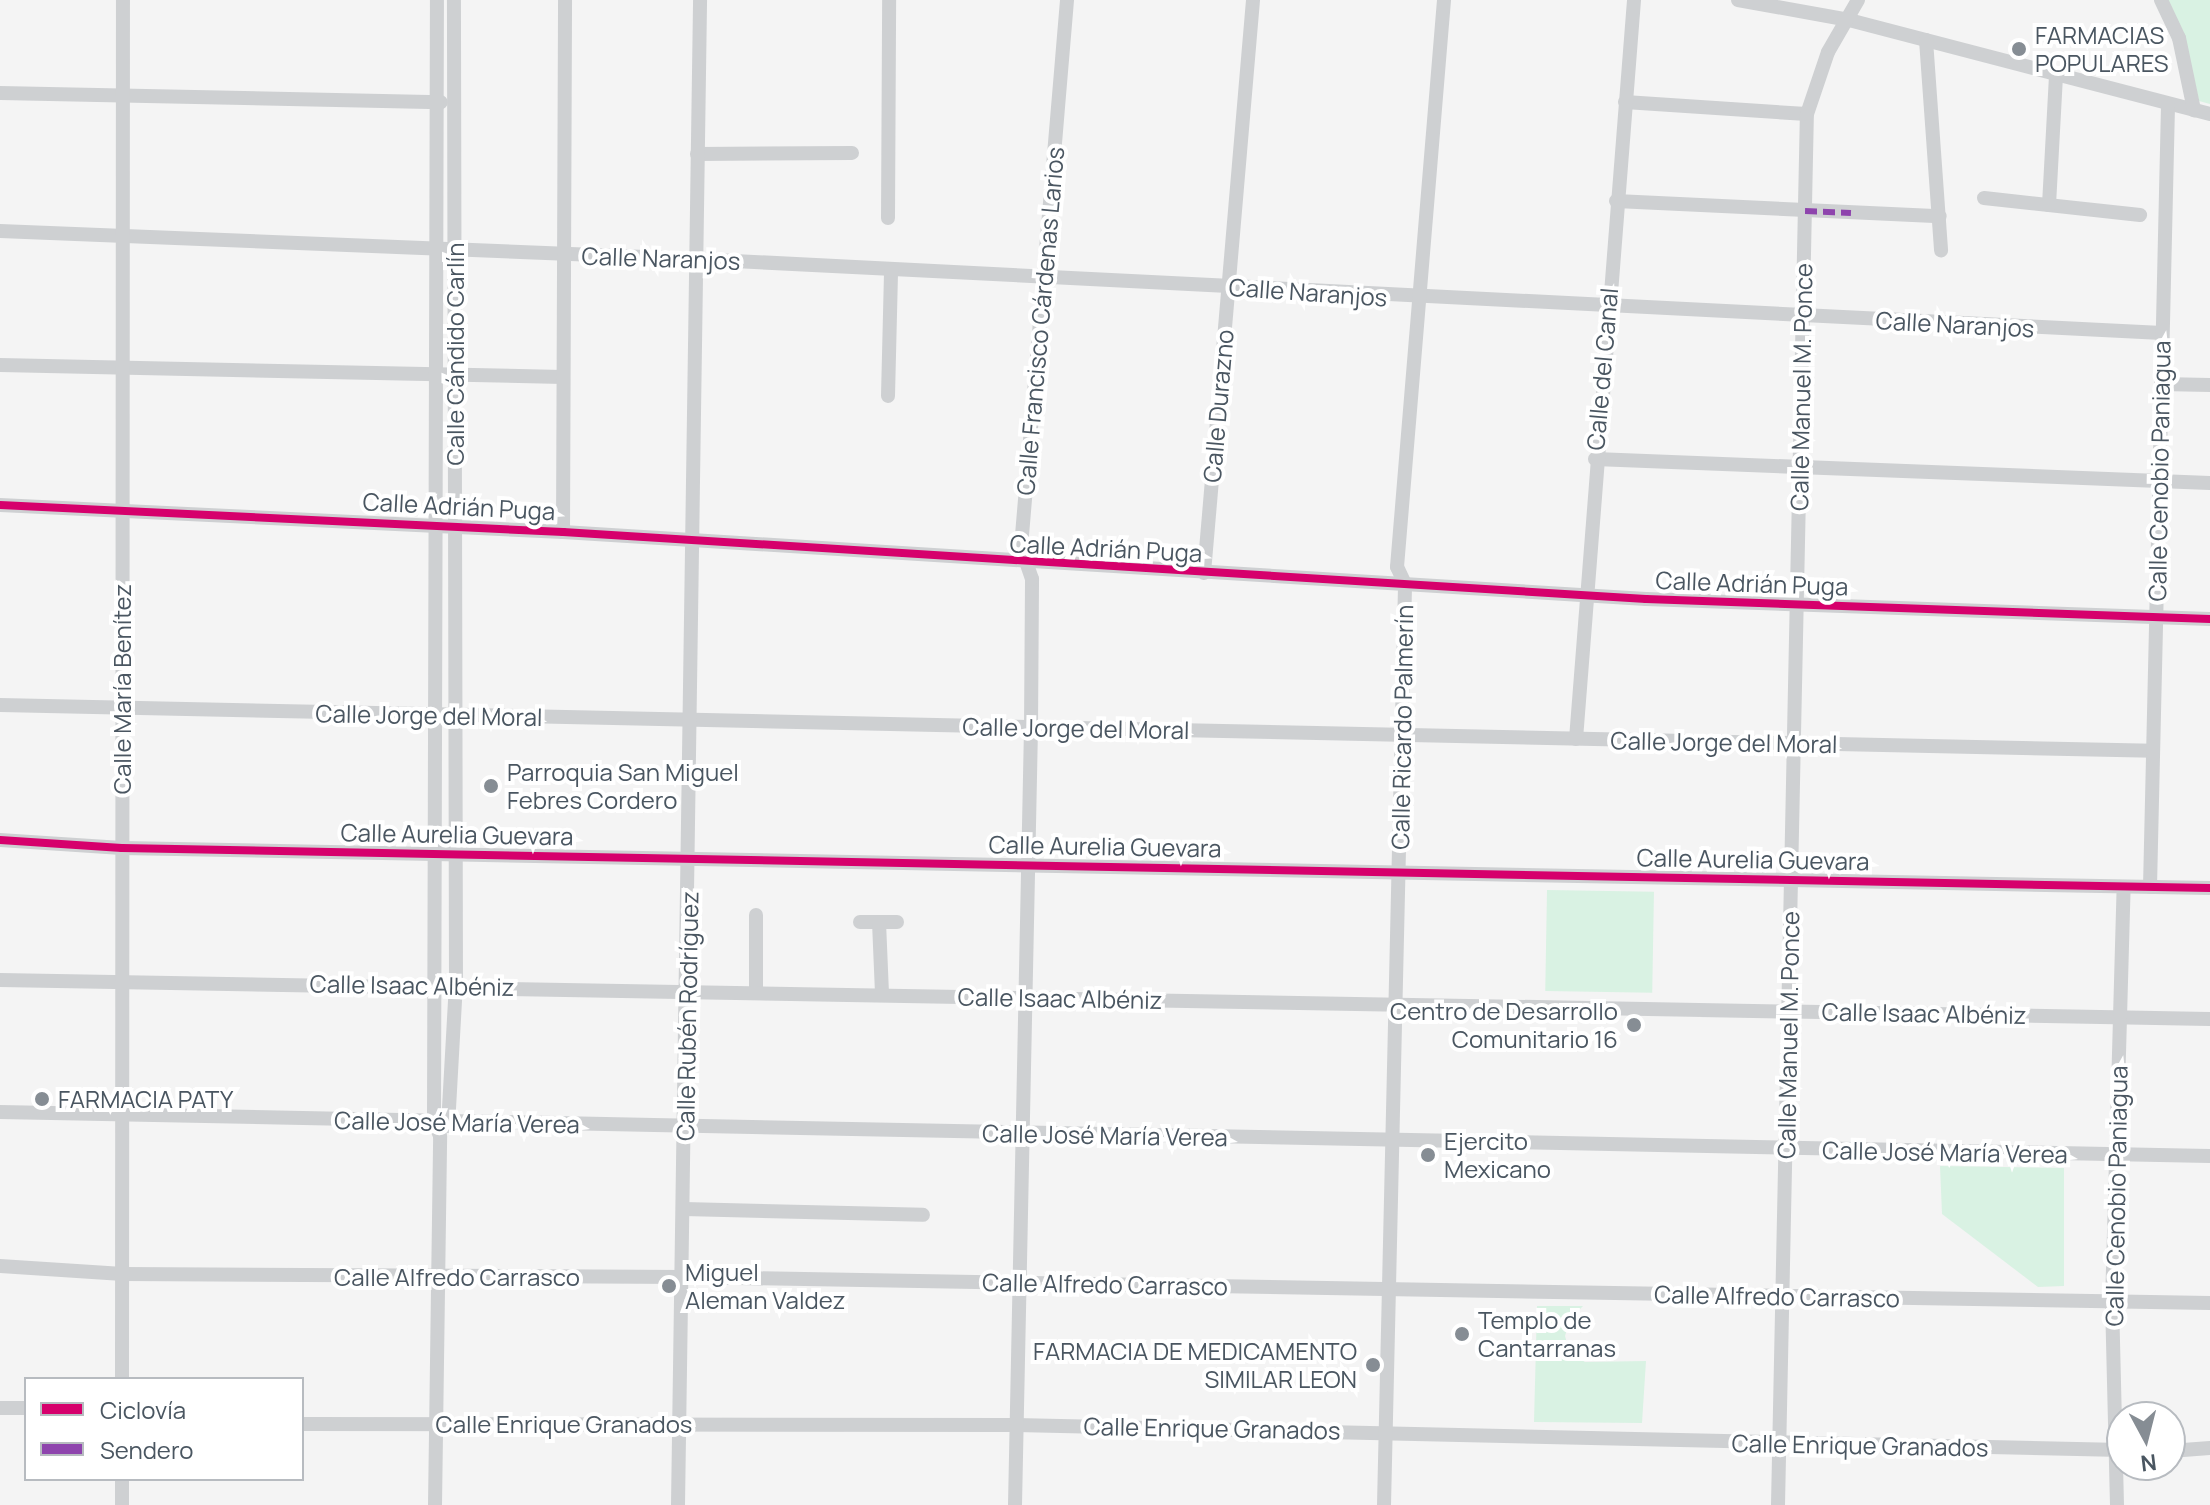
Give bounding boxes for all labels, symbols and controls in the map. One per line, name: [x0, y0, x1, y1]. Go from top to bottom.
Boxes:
place label: FARMACIAS POPULARES: [2035, 21, 2169, 77]
marker: FARMACIAS POPULARES: [2010, 40, 2028, 58]
street label: Calle Francisco Cárdenas Larios: [1010, 146, 1070, 496]
street label: Calle Naranjos: [581, 241, 741, 275]
street label: Calle Cándido Carlín: [441, 243, 469, 465]
street label: Calle Manuel M. Ponce: [1784, 263, 1818, 511]
street label: Calle Naranjos: [1228, 272, 1388, 312]
street label: Calle del Canal: [1581, 287, 1623, 451]
street label: Calle Naranjos: [1875, 305, 2035, 343]
street label: Calle Durazno: [1197, 328, 1239, 484]
street label: Calle Cenobio Paniagua: [2142, 340, 2176, 602]
street label: Calle Adrián Puga: [362, 487, 556, 525]
street label: Calle Adrián Puga: [1009, 529, 1203, 567]
street label: Calle Adrián Puga: [1655, 565, 1849, 601]
street label: Calle María Benítez: [108, 584, 136, 794]
street label: Calle Ricardo Palmerín: [1385, 604, 1419, 850]
street label: Calle Jorge del Moral: [315, 699, 543, 731]
street label: Calle Jorge del Moral: [962, 712, 1190, 744]
street label: Calle Jorge del Moral: [1610, 726, 1838, 758]
place label: Parroquia San Miguel Febres Cordero: [507, 758, 739, 814]
marker: Parroquia San Miguel Febres Cordero: [482, 777, 500, 795]
street label: Calle Aurelia Guevara: [340, 818, 574, 850]
street label: Calle Aurelia Guevara: [988, 830, 1222, 862]
street label: Calle Aurelia Guevara: [1636, 843, 1870, 875]
street label: Calle Rubén Rodríguez: [670, 891, 704, 1141]
street label: Calle Manuel M. Ponce: [1771, 911, 1805, 1159]
street label: Calle Isaac Albéniz: [309, 969, 515, 1001]
street label: Calle Isaac Albéniz: [957, 982, 1163, 1014]
place label: Centro de Desarrollo Comunitario 16: [1390, 997, 1618, 1053]
street label: Calle Isaac Albéniz: [1821, 997, 2027, 1029]
marker: Centro de Desarrollo Comunitario 16: [1625, 1016, 1643, 1034]
street label: Calle Cenobio Paniagua: [2099, 1065, 2133, 1327]
place label: FARMACIA PATY: [58, 1085, 233, 1113]
marker: FARMACIA PATY: [33, 1090, 51, 1108]
street label: Calle José María Verea: [334, 1105, 580, 1139]
street label: Calle José María Verea: [982, 1118, 1228, 1152]
place label: Ejercito Mexicano: [1444, 1127, 1551, 1183]
street label: Calle José María Verea: [1822, 1135, 2068, 1169]
marker: Ejercito Mexicano: [1419, 1146, 1437, 1164]
place label: Miguel Aleman Valdez: [685, 1258, 846, 1314]
street label: Calle Alfredo Carrasco: [334, 1263, 580, 1291]
street label: Calle Alfredo Carrasco: [982, 1267, 1228, 1301]
marker: Miguel Aleman Valdez: [660, 1277, 678, 1295]
street label: Calle Alfredo Carrasco: [1654, 1279, 1900, 1313]
place label: Templo de Cantarranas: [1478, 1306, 1616, 1362]
marker: Templo de Cantarranas: [1453, 1325, 1471, 1343]
place label: FARMACIA DE MEDICAMENTO SIMILAR LEON: [1033, 1337, 1357, 1393]
marker: FARMACIA DE MEDICAMENTO SIMILAR LEON: [1364, 1356, 1382, 1374]
legend: [24, 1377, 304, 1481]
text: Ciclovía: [100, 1393, 186, 1426]
north arrow: [2106, 1401, 2186, 1481]
street label: Calle Enrique Granados: [436, 1410, 692, 1438]
street label: Calle Enrique Granados: [1083, 1411, 1341, 1445]
street label: Calle Enrique Granados: [1731, 1428, 1989, 1462]
text: Sendero: [100, 1433, 194, 1466]
text: N: [2139, 1447, 2158, 1479]

